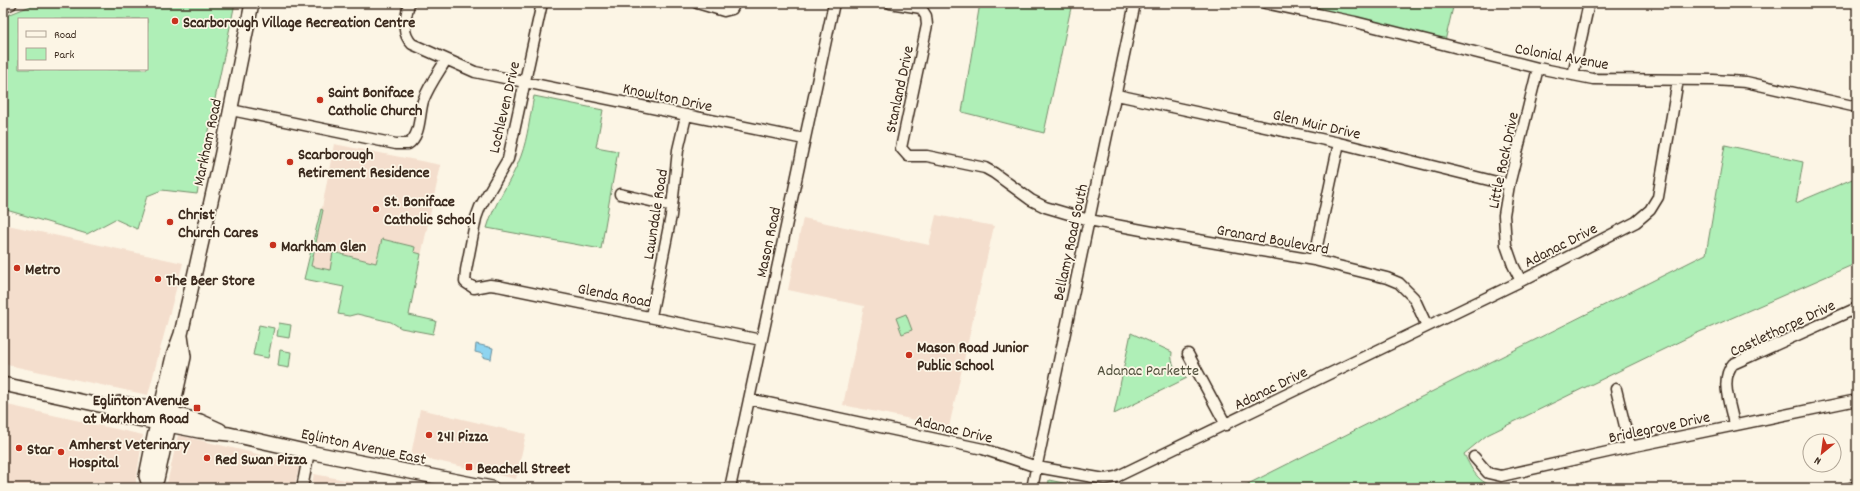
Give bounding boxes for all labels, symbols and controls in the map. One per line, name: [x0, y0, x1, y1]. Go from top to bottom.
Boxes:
place label: Scarborough Village Recreation Centre: [183, 12, 415, 35]
marker: Scarborough Village Recreation Centre: [170, 16, 180, 26]
legend: [18, 18, 148, 70]
text: Road: [54, 27, 76, 44]
street label: Colonial Avenue: [1513, 38, 1610, 77]
street label: Stanland Drive: [880, 44, 921, 135]
text: Park: [54, 47, 75, 64]
street label: Lochleven Drive: [484, 59, 527, 156]
street label: Knowlton Drive: [621, 78, 714, 119]
place label: Saint Boniface Catholic Church: [328, 82, 422, 123]
marker: Saint Boniface Catholic Church: [315, 95, 325, 105]
street label: Markham Road: [188, 97, 229, 188]
street label: Glen Muir Drive: [1270, 104, 1363, 147]
street label: Little Rock Drive: [1483, 110, 1526, 211]
place label: Scarborough Retirement Residence: [298, 144, 430, 185]
marker: Scarborough Retirement Residence: [285, 157, 295, 167]
street label: Lawndale Road: [638, 168, 675, 261]
street label: Bellamy Road South: [1048, 182, 1095, 303]
place label: St. Boniface Catholic School: [384, 191, 476, 232]
place label: Christ Church Cares: [178, 204, 259, 245]
marker: St. Boniface Catholic School: [371, 204, 381, 214]
street label: Mason Road: [751, 205, 788, 280]
marker: Christ Church Cares: [165, 217, 175, 227]
street label: Adanac Drive: [1520, 218, 1602, 275]
street label: Granard Boulevard: [1215, 219, 1330, 262]
place label: Markham Glen: [281, 236, 366, 259]
marker: Markham Glen: [268, 240, 278, 250]
place label: Metro: [25, 259, 60, 282]
marker: Metro: [12, 263, 22, 273]
place label: The Beer Store: [166, 270, 255, 293]
marker: The Beer Store: [153, 274, 163, 284]
street label: Glenda Road: [576, 278, 653, 315]
street label: Castlethorpe Drive: [1726, 295, 1840, 364]
place label: Mason Road Junior Public School: [917, 337, 1030, 378]
marker: Mason Road Junior Public School: [904, 350, 914, 360]
park label: Adanac Parkette: [1097, 360, 1199, 383]
street label: Adanac Drive: [1230, 361, 1312, 417]
place label: Eglinton Avenue at Markham Road: [83, 390, 189, 431]
marker: Eglinton Avenue at Markham Road: [192, 403, 202, 413]
street label: Bridlegrove Drive: [1607, 406, 1712, 450]
street label: Adanac Drive: [912, 410, 995, 451]
street label: Eglinton Avenue East: [299, 423, 428, 472]
place label: 241 Pizza: [437, 426, 489, 449]
marker: 241 Pizza: [424, 430, 434, 440]
north arrow: [1802, 433, 1842, 473]
place label: Amherst Veterinary Hospital: [69, 434, 191, 475]
place label: Star: [27, 439, 54, 462]
marker: Star: [14, 443, 24, 453]
marker: Amherst Veterinary Hospital: [56, 447, 66, 457]
place label: Red Swan Pizza: [215, 449, 308, 472]
text: N: [1811, 451, 1824, 468]
marker: Red Swan Pizza: [202, 453, 212, 463]
place label: Beachell Street: [477, 458, 570, 481]
marker: Beachell Street: [464, 462, 474, 472]

